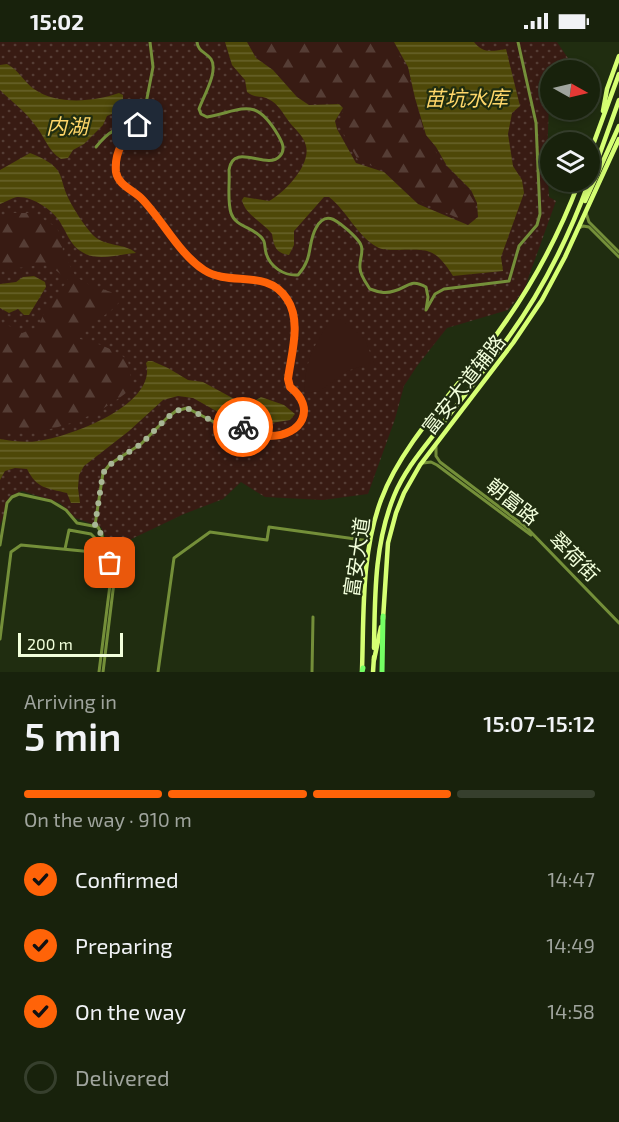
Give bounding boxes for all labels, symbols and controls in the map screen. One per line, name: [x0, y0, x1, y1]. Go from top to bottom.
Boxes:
text: 15:02: [30, 8, 84, 34]
north arrow: [540, 60, 600, 120]
map controls: [540, 60, 600, 192]
water label: 苗坑水库: [424, 85, 511, 110]
pin: [112, 99, 163, 150]
icon: home: [121, 108, 154, 141]
water label: 内湖: [46, 113, 91, 138]
button: layers: [540, 132, 600, 192]
street label: 富安大道辅路: [417, 329, 509, 439]
courier: [213, 397, 273, 457]
icon: bike: [227, 411, 260, 444]
street label: 朝富路: [482, 473, 544, 529]
street label: 富安大道: [339, 516, 373, 598]
street label: 翠荷街: [545, 526, 605, 586]
pin: [84, 537, 135, 588]
icon: bag: [93, 546, 126, 579]
scale bar: [18, 630, 123, 658]
text: 200 m: [27, 634, 73, 653]
text: Arriving in: [24, 689, 117, 713]
text: 15:07–15:12: [483, 710, 595, 736]
text: 5 min: [24, 712, 122, 759]
text: On the way · 910 m: [24, 807, 192, 831]
icon: check: [24, 863, 57, 896]
text: Confirmed: [75, 866, 179, 892]
text: 14:47: [547, 867, 595, 891]
icon: check: [24, 929, 57, 962]
text: Preparing: [75, 932, 173, 958]
text: 14:49: [546, 933, 595, 957]
icon: check: [24, 995, 57, 1028]
text: On the way: [75, 998, 186, 1024]
text: 14:58: [547, 999, 595, 1023]
text: Delivered: [75, 1064, 170, 1090]

